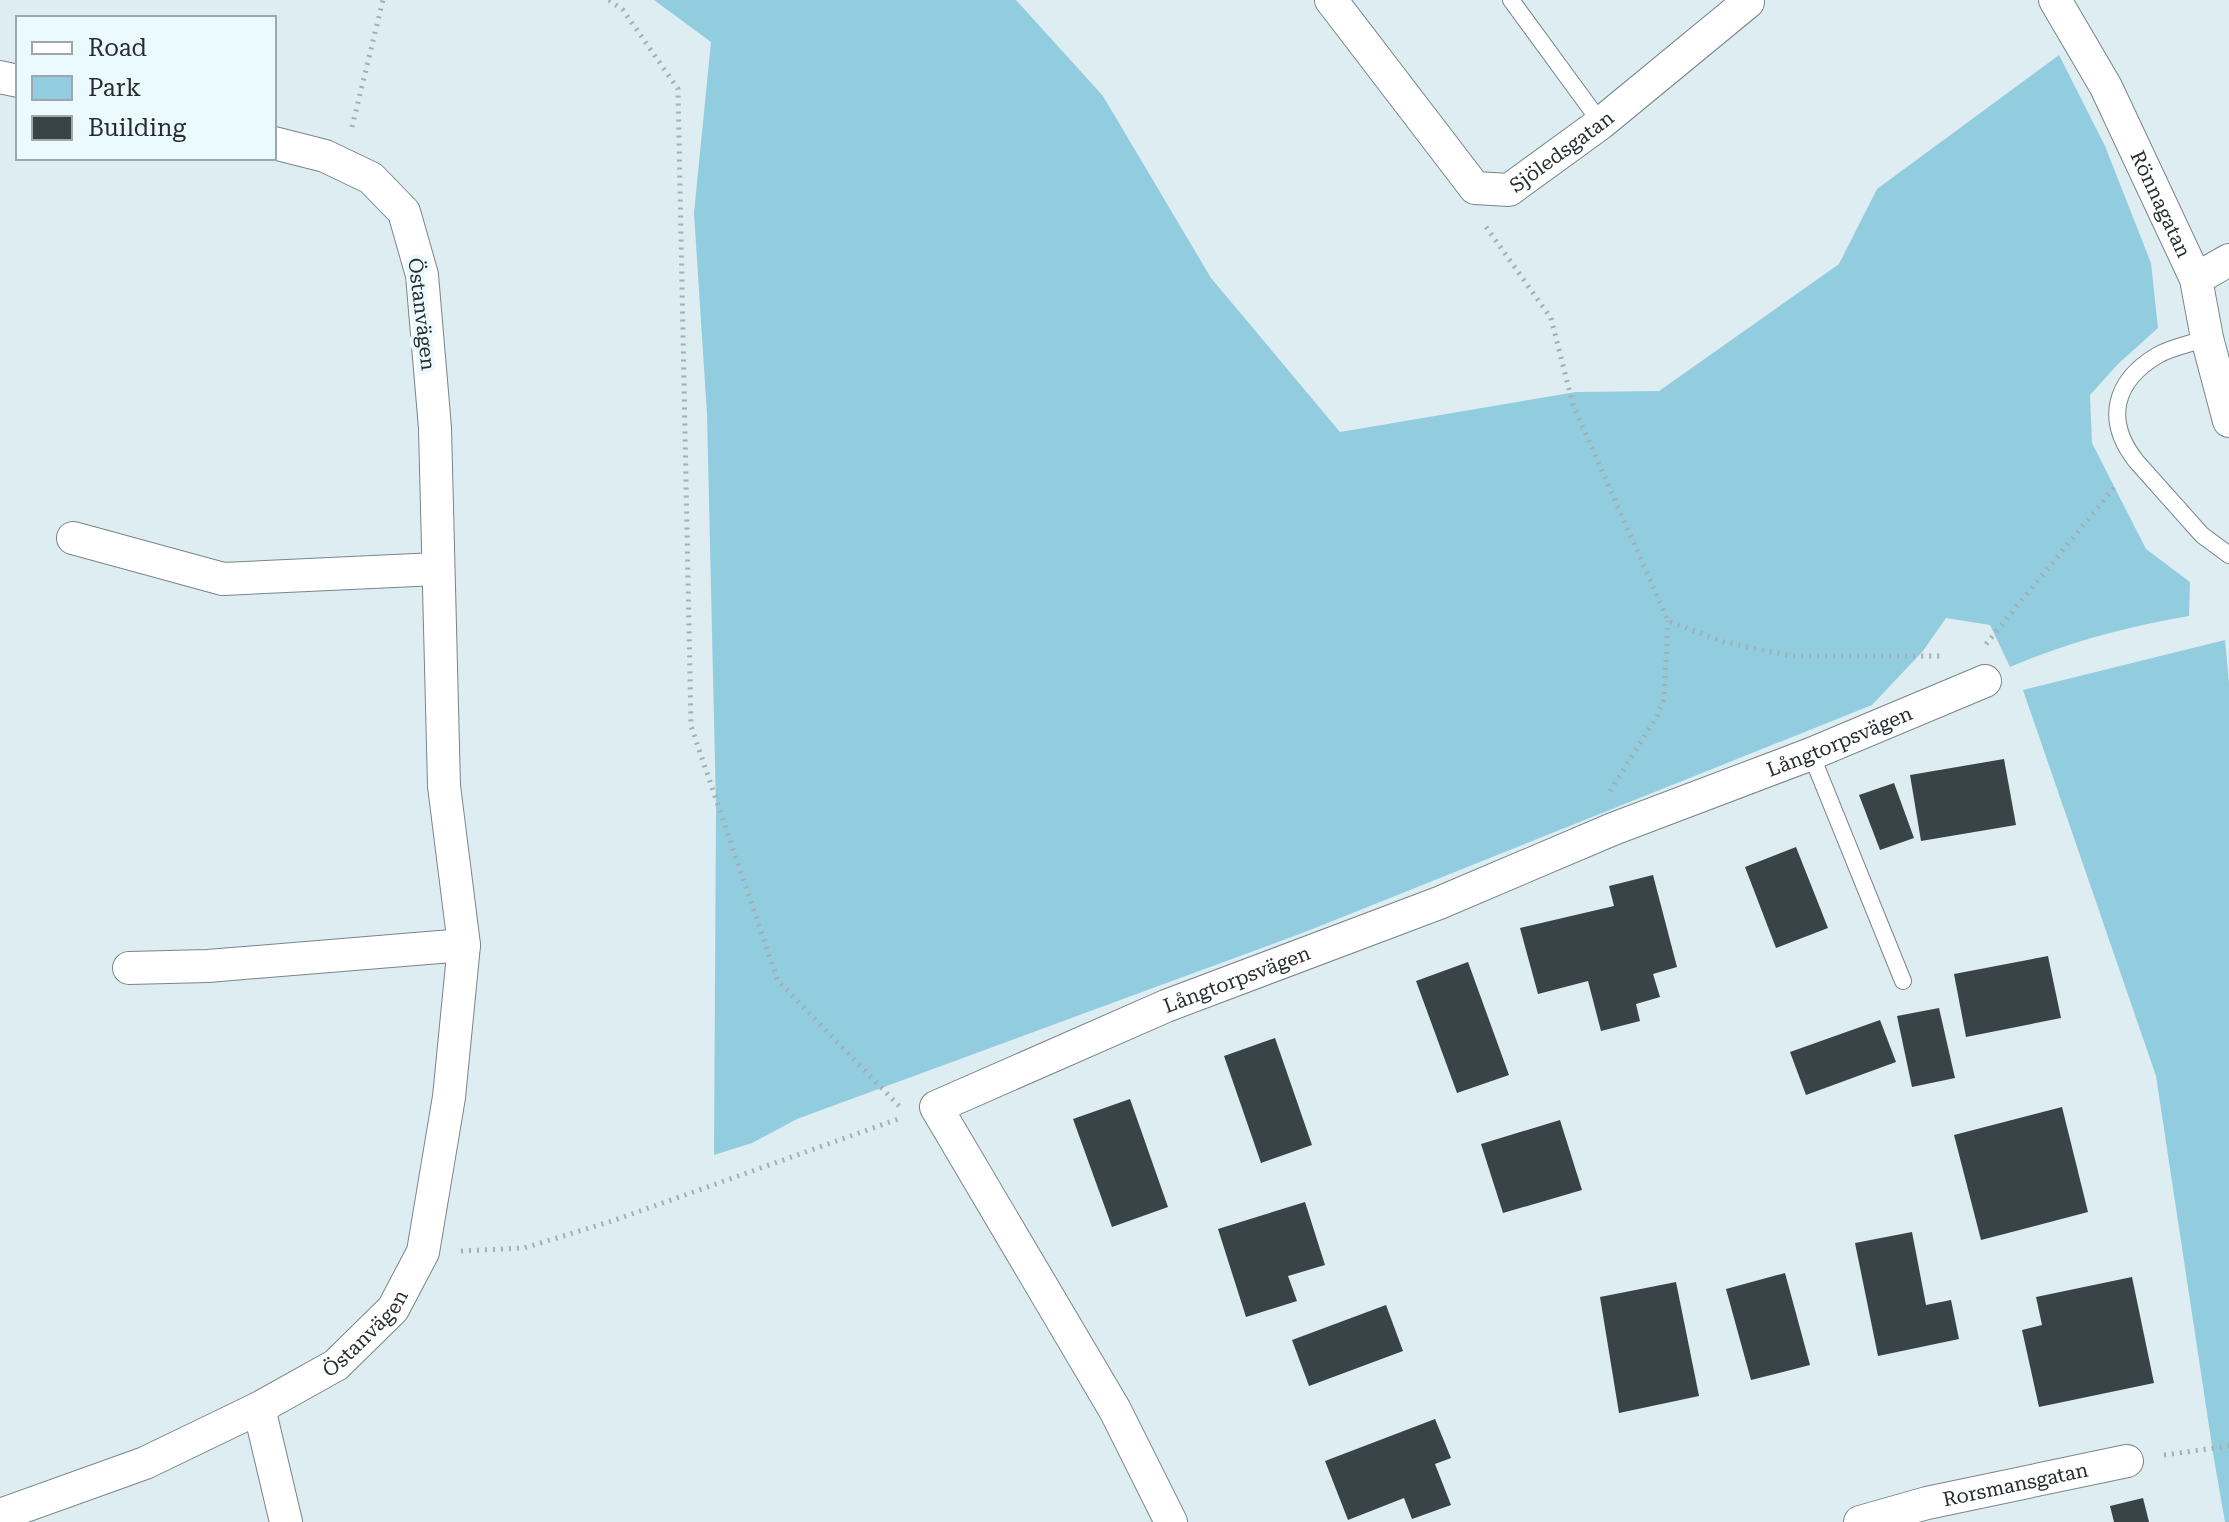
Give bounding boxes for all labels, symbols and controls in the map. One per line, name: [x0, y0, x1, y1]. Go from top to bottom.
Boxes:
legend: [16, 16, 276, 160]
text: Road: [88, 34, 147, 62]
text: Park: [88, 74, 141, 102]
street label: Sjöledsgatan: [1505, 105, 1619, 198]
text: Building: [88, 114, 186, 142]
street label: Rönnagatan: [2125, 147, 2196, 261]
street label: Östanvägen: [403, 256, 441, 372]
street label: Långtorpsvägen: [1763, 701, 1916, 782]
street label: Långtorpsvägen: [1160, 941, 1314, 1018]
street label: Östanvägen: [318, 1286, 413, 1382]
street label: Rorsmansgatan: [1941, 1457, 2090, 1511]

